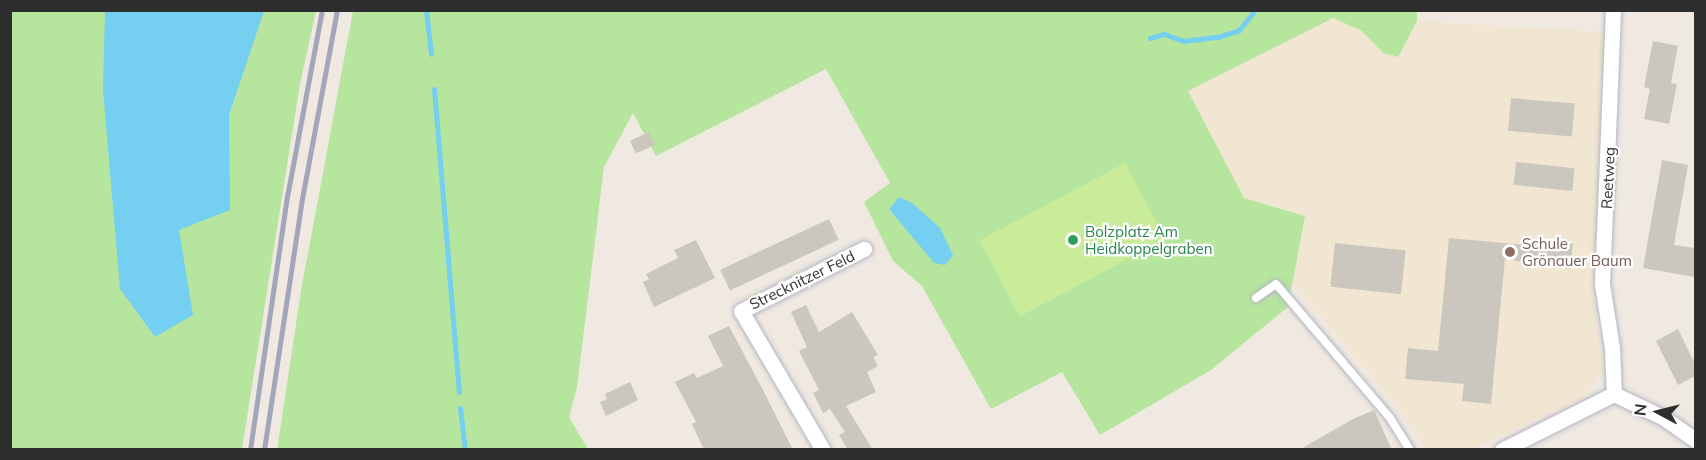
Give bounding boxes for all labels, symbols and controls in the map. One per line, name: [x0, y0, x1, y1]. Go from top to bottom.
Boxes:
street label: Reetweg: [1597, 147, 1619, 209]
place label: Bolzplatz Am Heidkoppelgraben: [1085, 222, 1212, 257]
marker: Bolzplatz Am Heidkoppelgraben: [1066, 233, 1080, 247]
place label: Schule Grönauer Baum: [1522, 234, 1632, 269]
marker: Schule Grönauer Baum: [1503, 245, 1517, 259]
street label: Strecknitzer Feld: [746, 247, 858, 313]
north arrow: [1628, 382, 1688, 442]
text: N: [1629, 403, 1651, 417]

